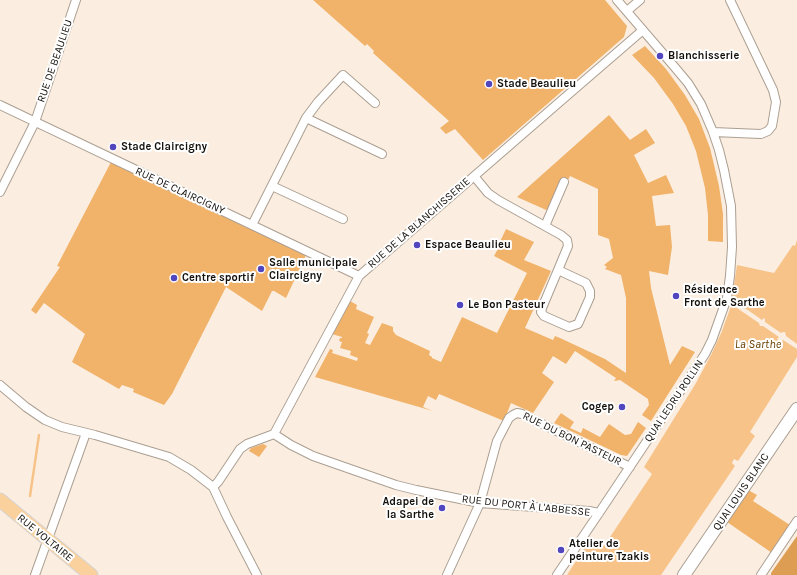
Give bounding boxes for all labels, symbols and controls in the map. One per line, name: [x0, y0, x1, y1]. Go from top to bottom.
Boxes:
street label: RUE DE BEAULIEU: [35, 18, 75, 104]
place label: Blanchisserie: [668, 49, 739, 63]
marker: Blanchisserie: [655, 51, 665, 61]
place label: Stade Beaulieu: [497, 77, 576, 91]
marker: Stade Beaulieu: [484, 79, 494, 89]
place label: Stade Claircigny: [121, 140, 207, 154]
marker: Stade Claircigny: [108, 142, 118, 152]
street label: RUE DE CLAIRCIGNY: [133, 164, 227, 218]
street label: RUE DE LA BLANCHISSERIE: [365, 175, 473, 271]
place label: Espace Beaulieu: [425, 238, 511, 252]
marker: Espace Beaulieu: [412, 240, 422, 250]
place label: Salle municipale Claircigny: [269, 256, 357, 282]
marker: Salle municipale Claircigny: [256, 264, 266, 274]
place label: Centre sportif: [182, 271, 254, 285]
marker: Centre sportif: [169, 273, 179, 283]
place label: Résidence Front de Sarthe: [684, 283, 765, 309]
marker: Résidence Front de Sarthe: [671, 291, 681, 301]
place label: Le Bon Pasteur: [468, 298, 545, 312]
marker: Le Bon Pasteur: [455, 300, 465, 310]
water label: La Sarthe: [735, 338, 781, 352]
street label: QUAI LEDRU ROLLIN: [642, 357, 706, 445]
place label: Cogep: [582, 400, 614, 414]
marker: Cogep: [617, 402, 627, 412]
street label: RUE DU BON PASTEUR: [521, 409, 623, 469]
street label: QUAI LOUIS BLANC: [710, 451, 772, 533]
street label: RUE DU PORT À L'ABBESSE: [461, 493, 591, 519]
place label: Adapei de la Sarthe: [382, 495, 434, 521]
marker: Adapei de la Sarthe: [437, 503, 447, 513]
street label: RUE VOLTAIRE: [14, 512, 76, 564]
place label: Atelier de peinture Tzakis: [569, 537, 649, 563]
marker: Atelier de peinture Tzakis: [556, 545, 566, 555]

